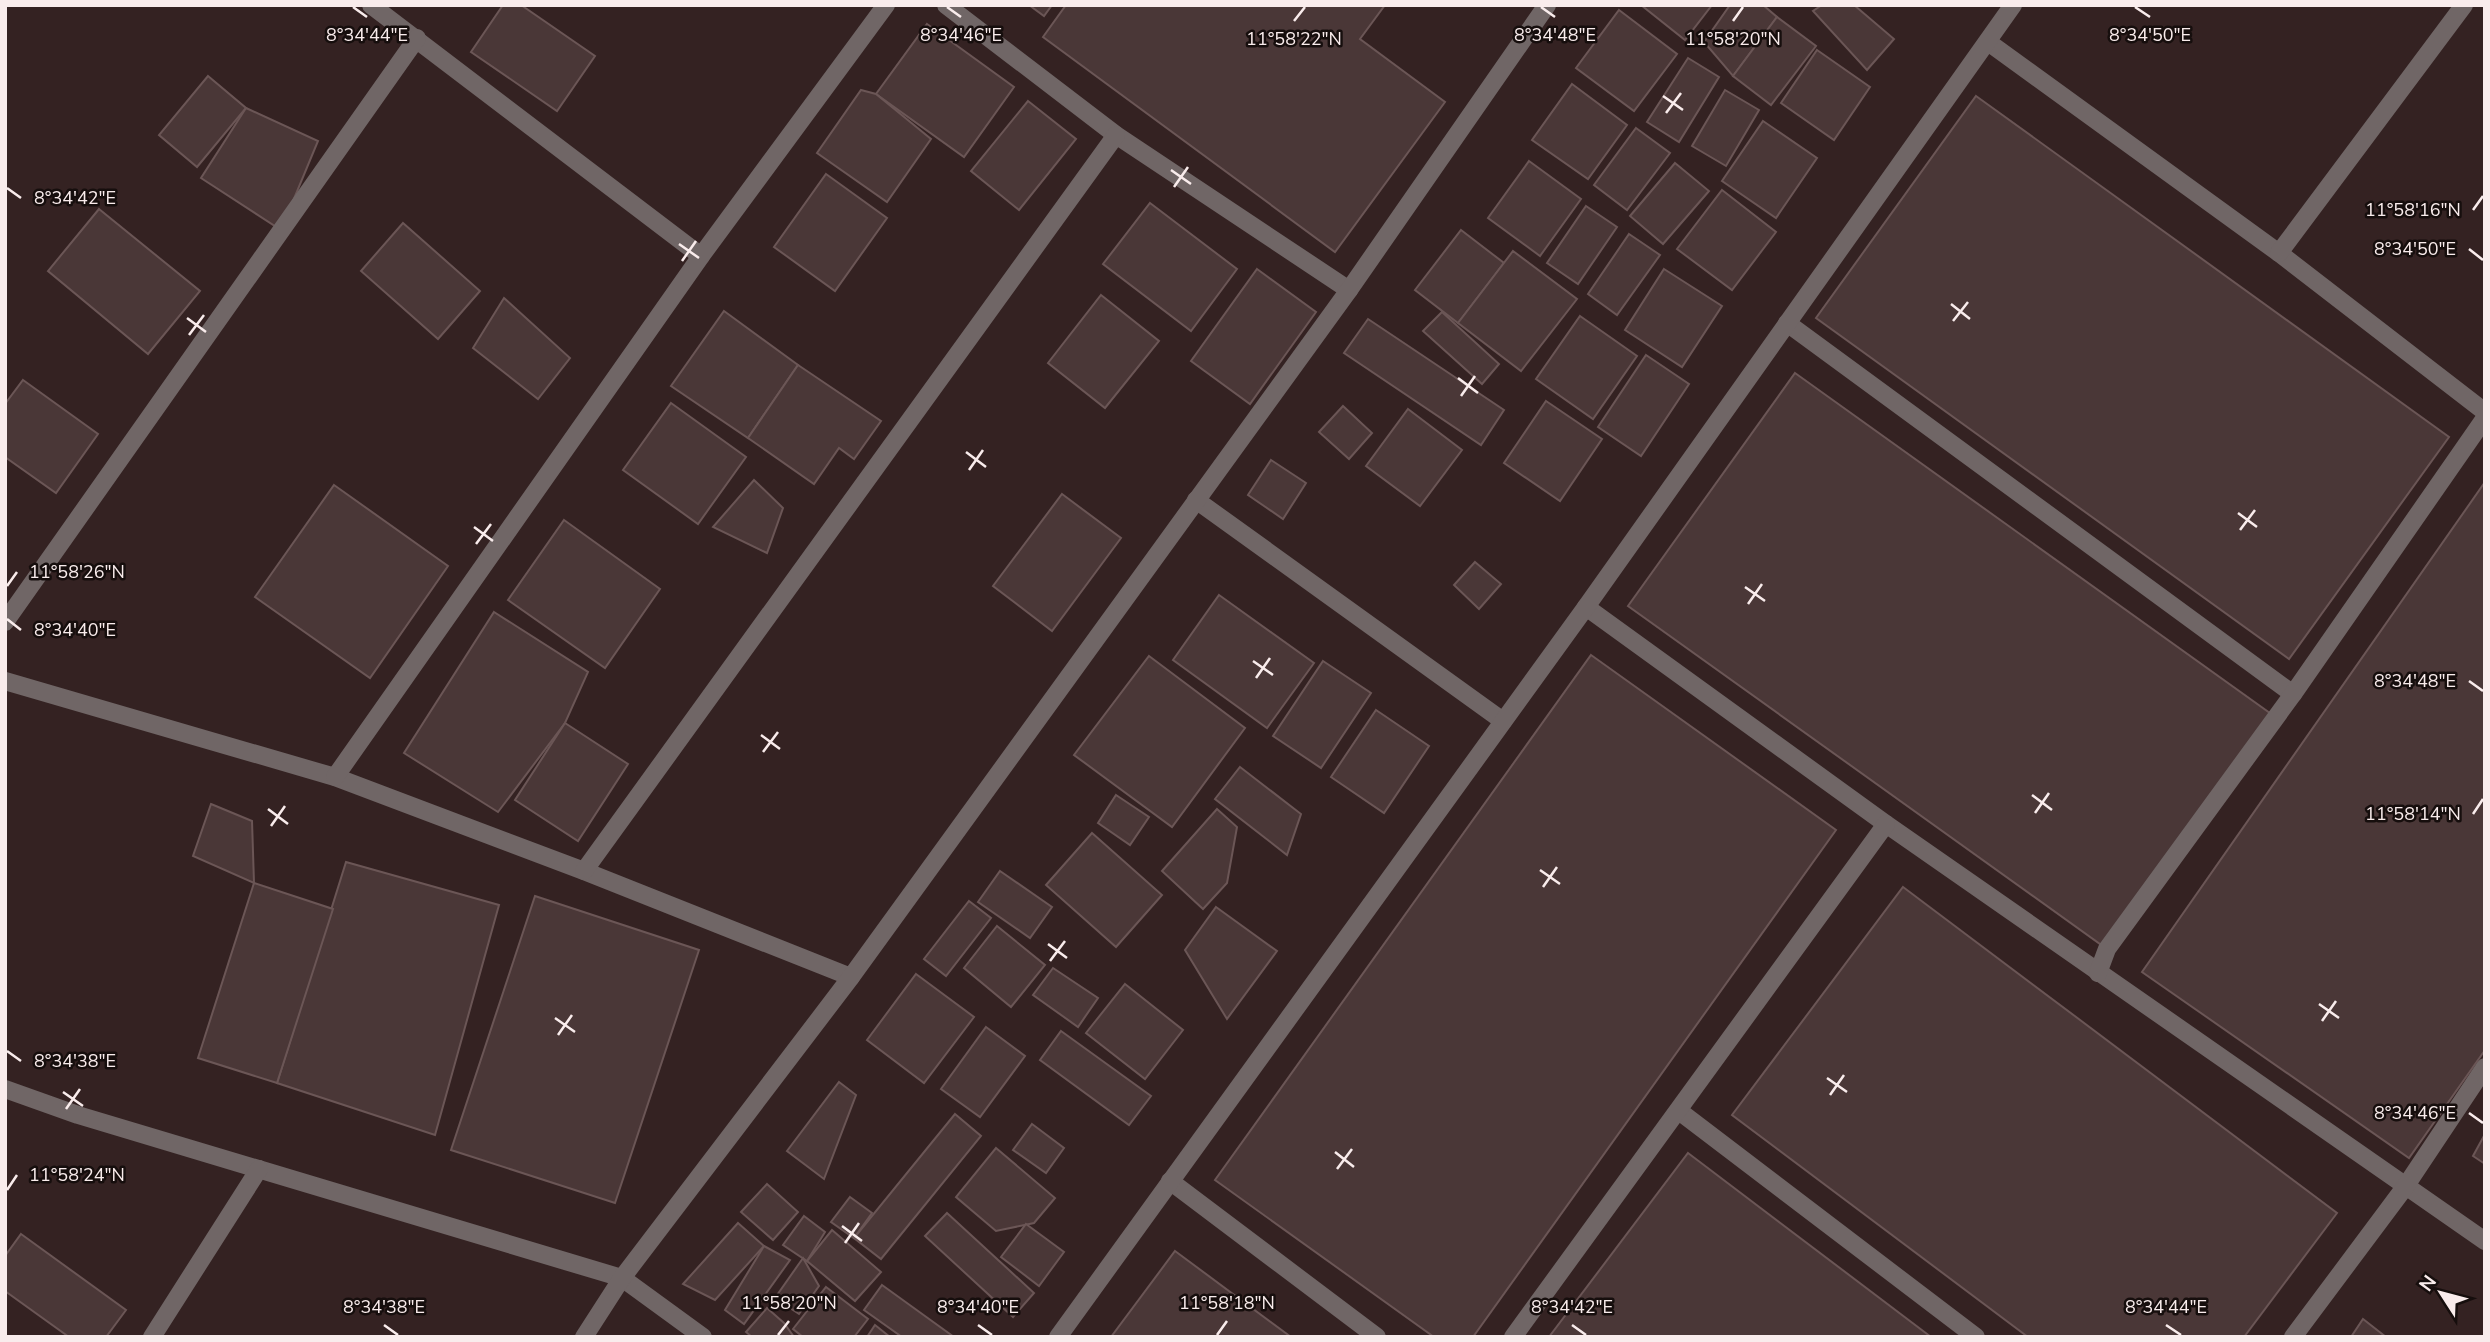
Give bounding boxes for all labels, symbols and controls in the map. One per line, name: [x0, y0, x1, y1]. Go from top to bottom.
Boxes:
text: 8°34'44"E: [326, 23, 408, 47]
text: 8°34'46"E: [920, 23, 1002, 47]
text: 8°34'48"E: [1514, 23, 1596, 47]
text: 8°34'50"E: [2109, 23, 2191, 47]
text: 11°58'22"N: [1246, 27, 1342, 51]
text: 11°58'20"N: [1685, 27, 1781, 51]
text: 8°34'42"E: [34, 186, 116, 210]
text: 11°58'16"N: [2365, 198, 2461, 222]
text: 8°34'50"E: [2374, 237, 2456, 261]
text: 11°58'26"N: [29, 560, 125, 584]
text: 8°34'40"E: [34, 618, 116, 642]
text: 8°34'48"E: [2374, 669, 2456, 693]
text: 11°58'14"N: [2365, 802, 2461, 826]
text: 8°34'38"E: [34, 1049, 116, 1073]
text: 8°34'46"E: [2374, 1101, 2456, 1125]
text: 11°58'24"N: [29, 1163, 125, 1187]
north arrow: [2406, 1258, 2476, 1328]
text: N: [2413, 1270, 2443, 1297]
text: 11°58'20"N: [741, 1291, 837, 1315]
text: 11°58'18"N: [1179, 1291, 1275, 1315]
text: 8°34'38"E: [343, 1295, 425, 1319]
text: 8°34'40"E: [937, 1295, 1019, 1319]
text: 8°34'42"E: [1531, 1295, 1613, 1319]
text: 8°34'44"E: [2125, 1295, 2207, 1319]

